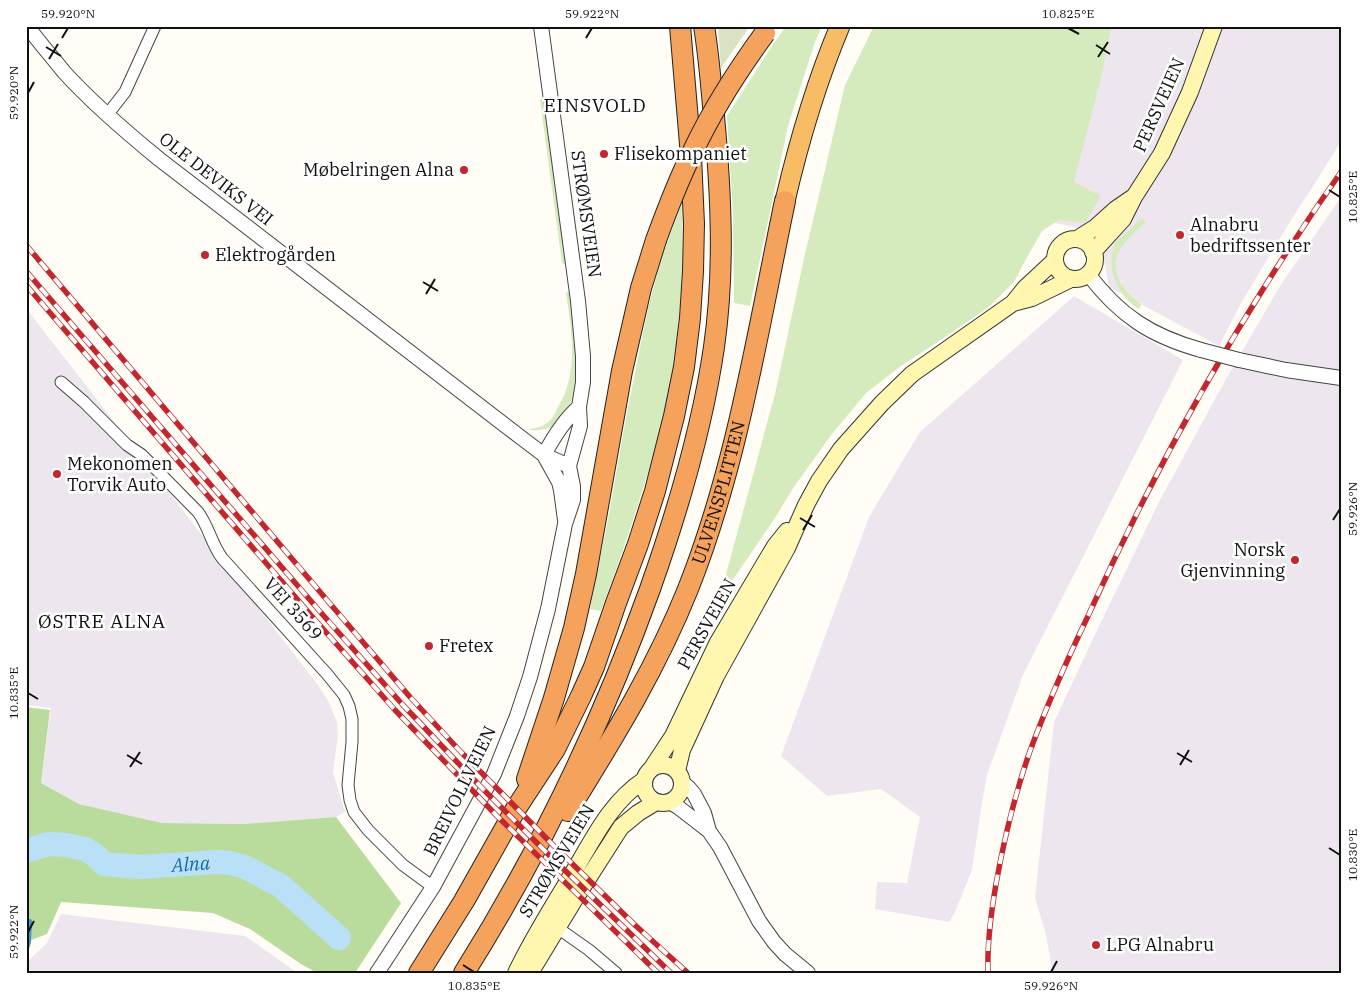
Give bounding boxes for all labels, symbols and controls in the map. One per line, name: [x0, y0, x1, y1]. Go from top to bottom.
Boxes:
text: 59.920°N: [41, 6, 95, 21]
text: 59.922°N: [565, 6, 619, 21]
text: 10.825°E: [1042, 6, 1094, 21]
street label: PERSVEIEN: [1128, 54, 1190, 155]
text: 59.920°N: [6, 66, 21, 120]
district label: EINSVOLD: [543, 93, 647, 117]
street label: OLE DEVIKS VEI: [155, 127, 278, 230]
place label: Flisekompaniet: [614, 142, 747, 165]
marker: Flisekompaniet: [598, 148, 610, 160]
street label: STRØMSVEIEN: [566, 149, 607, 279]
place label: Møbelringen Alna: [303, 158, 454, 181]
marker: Møbelringen Alna: [458, 164, 470, 176]
text: 10.825°E: [1345, 171, 1360, 223]
place label: Alnabru bedriftssenter: [1190, 213, 1310, 257]
marker: Alnabru bedriftssenter: [1174, 229, 1186, 241]
place label: Elektrogården: [215, 243, 336, 266]
marker: Elektrogården: [199, 249, 211, 261]
street label: ULVENSPLITTEN: [686, 418, 750, 567]
place label: Mekonomen Torvik Auto: [67, 452, 173, 496]
marker: Mekonomen Torvik Auto: [51, 468, 63, 480]
text: 59.926°N: [1345, 482, 1360, 536]
place label: Norsk Gjenvinning: [1180, 538, 1285, 582]
marker: Norsk Gjenvinning: [1289, 554, 1301, 566]
street label: VEI 3569: [259, 572, 328, 645]
street label: PERSVEIEN: [672, 574, 741, 673]
district label: ØSTRE ALNA: [38, 609, 166, 633]
place label: Fretex: [439, 634, 493, 657]
marker: Fretex: [423, 640, 435, 652]
text: 10.835°E: [6, 667, 21, 719]
street label: BREIVOLLVEIEN: [418, 722, 501, 860]
street label: STRØMSVEIEN: [514, 800, 599, 922]
text: 10.830°E: [1345, 829, 1360, 881]
water label: Alna: [169, 850, 211, 877]
text: 59.922°N: [6, 905, 21, 959]
place label: LPG Alnabru: [1106, 933, 1214, 956]
marker: LPG Alnabru: [1090, 939, 1102, 951]
text: 10.835°E: [448, 978, 500, 993]
text: 59.926°N: [1024, 978, 1078, 993]

